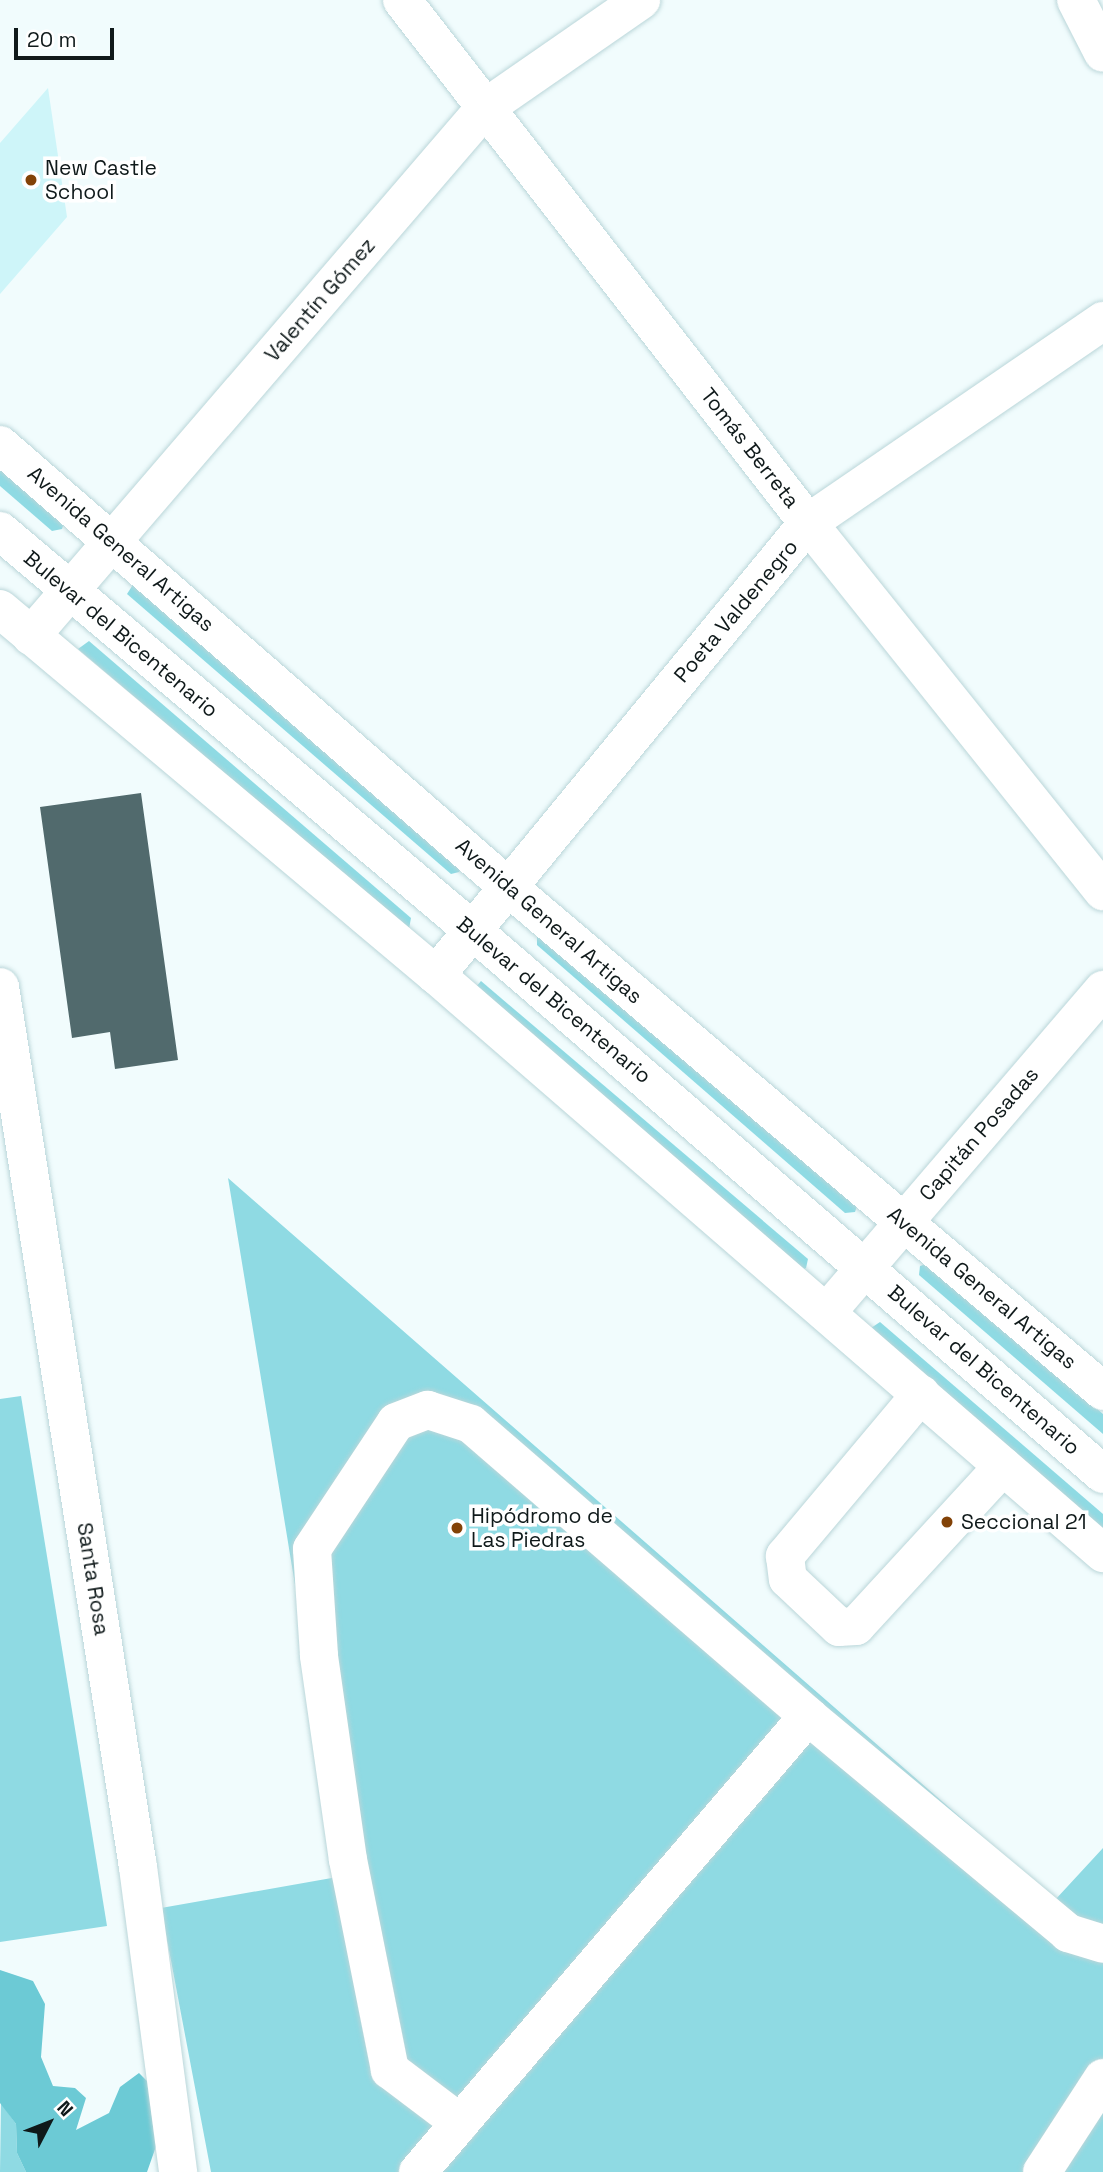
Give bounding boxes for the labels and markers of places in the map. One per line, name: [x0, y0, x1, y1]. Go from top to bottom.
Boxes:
place label: New Castle School: [45, 155, 157, 205]
marker: New Castle School: [23, 172, 39, 188]
place label: Hipódromo de Las Piedras: [471, 1503, 613, 1553]
place label: Seccional 21: [961, 1509, 1086, 1535]
marker: Seccional 21: [939, 1514, 955, 1530]
marker: Hipódromo de Las Piedras: [449, 1520, 465, 1536]

